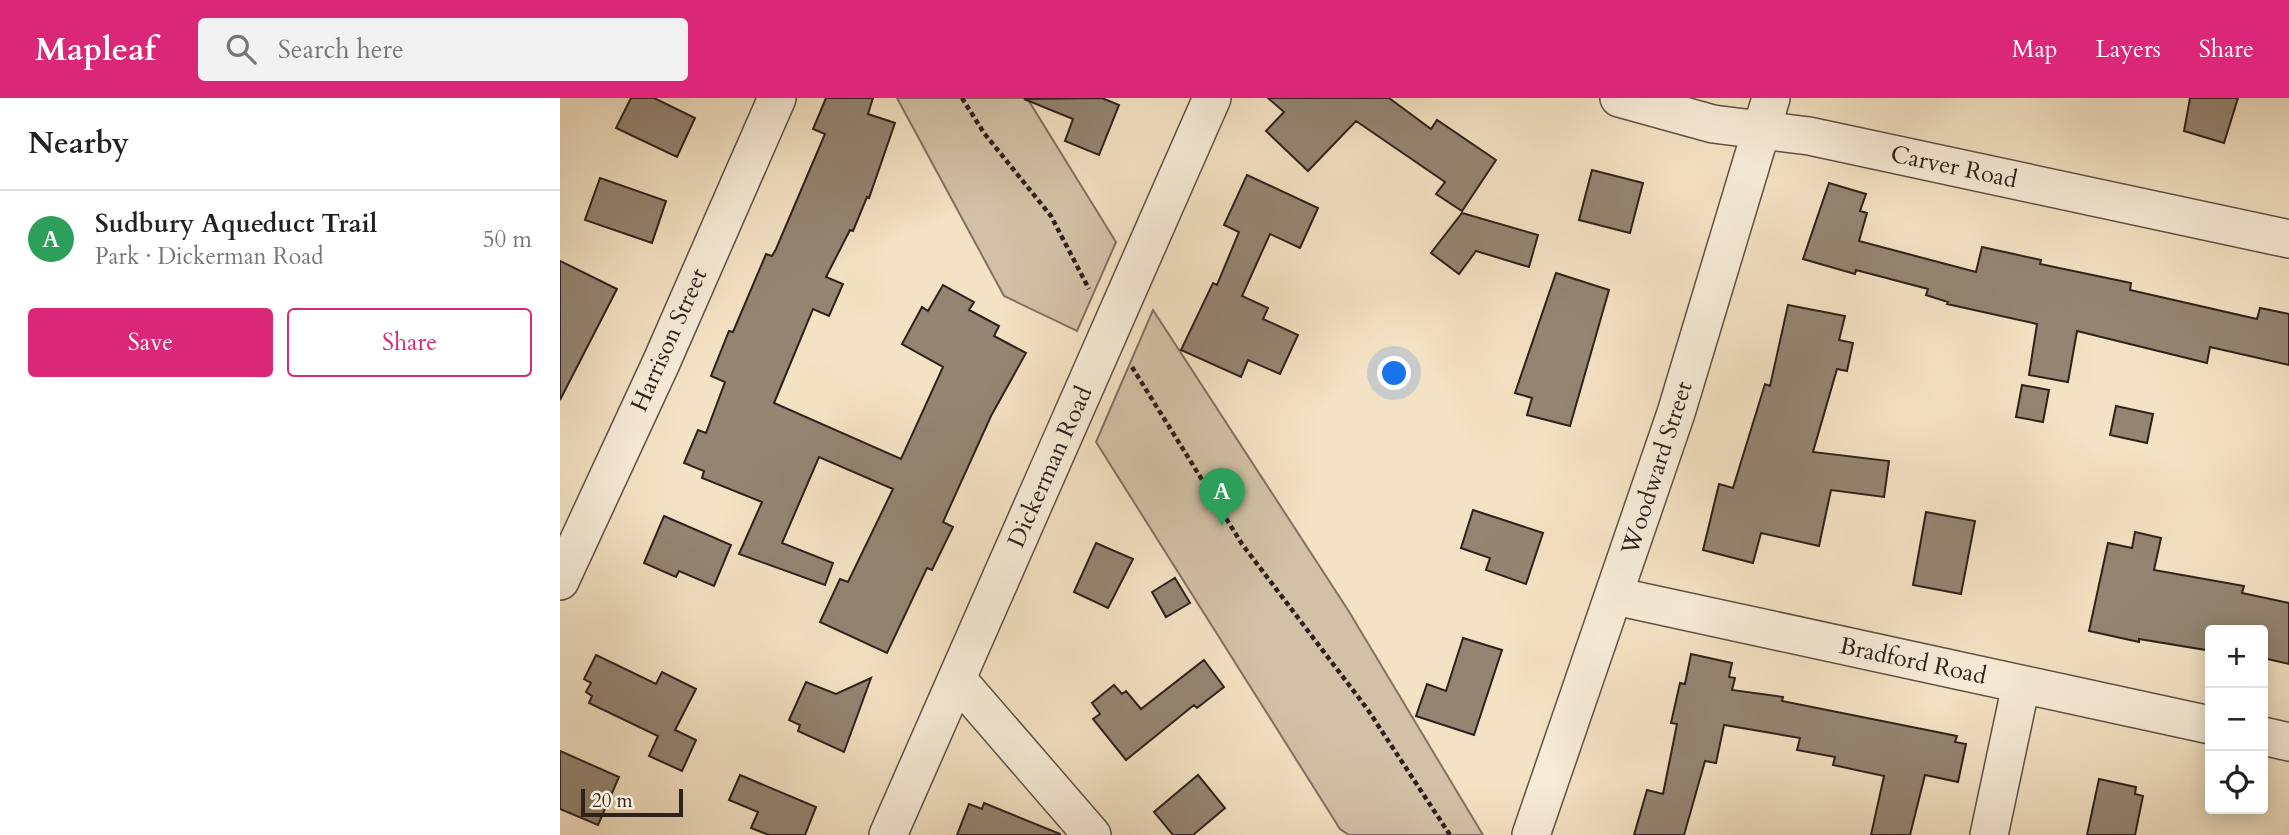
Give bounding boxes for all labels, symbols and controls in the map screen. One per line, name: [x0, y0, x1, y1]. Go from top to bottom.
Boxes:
search box: [198, 18, 688, 81]
text: Mapleaf: [35, 27, 156, 72]
icon: search: [222, 30, 260, 68]
text: Search here: [278, 32, 404, 67]
text: Map: [2012, 33, 2058, 66]
text: Layers: [2096, 33, 2161, 66]
text: Share: [2199, 33, 2254, 66]
text: Nearby: [28, 123, 129, 164]
street label: Carver Road: [1888, 138, 2020, 197]
text: Sudbury Aqueduct Trail: [95, 206, 377, 241]
text: A: [42, 224, 60, 255]
text: 50 m: [483, 224, 532, 255]
text: Park · Dickerman Road: [95, 241, 323, 272]
street label: Harrison Street: [623, 263, 715, 417]
button: Save: [28, 308, 273, 377]
button: Share: [287, 308, 532, 377]
your location: [1377, 356, 1411, 390]
street label: Woodward Street: [1613, 377, 1701, 560]
street label: Dickerman Road: [1000, 381, 1100, 553]
pin: A: [1199, 468, 1245, 526]
map controls: [2205, 625, 2268, 814]
button: +: [2205, 625, 2268, 688]
street label: Bradford Road: [1837, 629, 1990, 693]
button: −: [2205, 688, 2268, 751]
button: locate: [2205, 751, 2268, 814]
scale bar: [581, 786, 682, 818]
text: 20 m: [592, 788, 633, 814]

